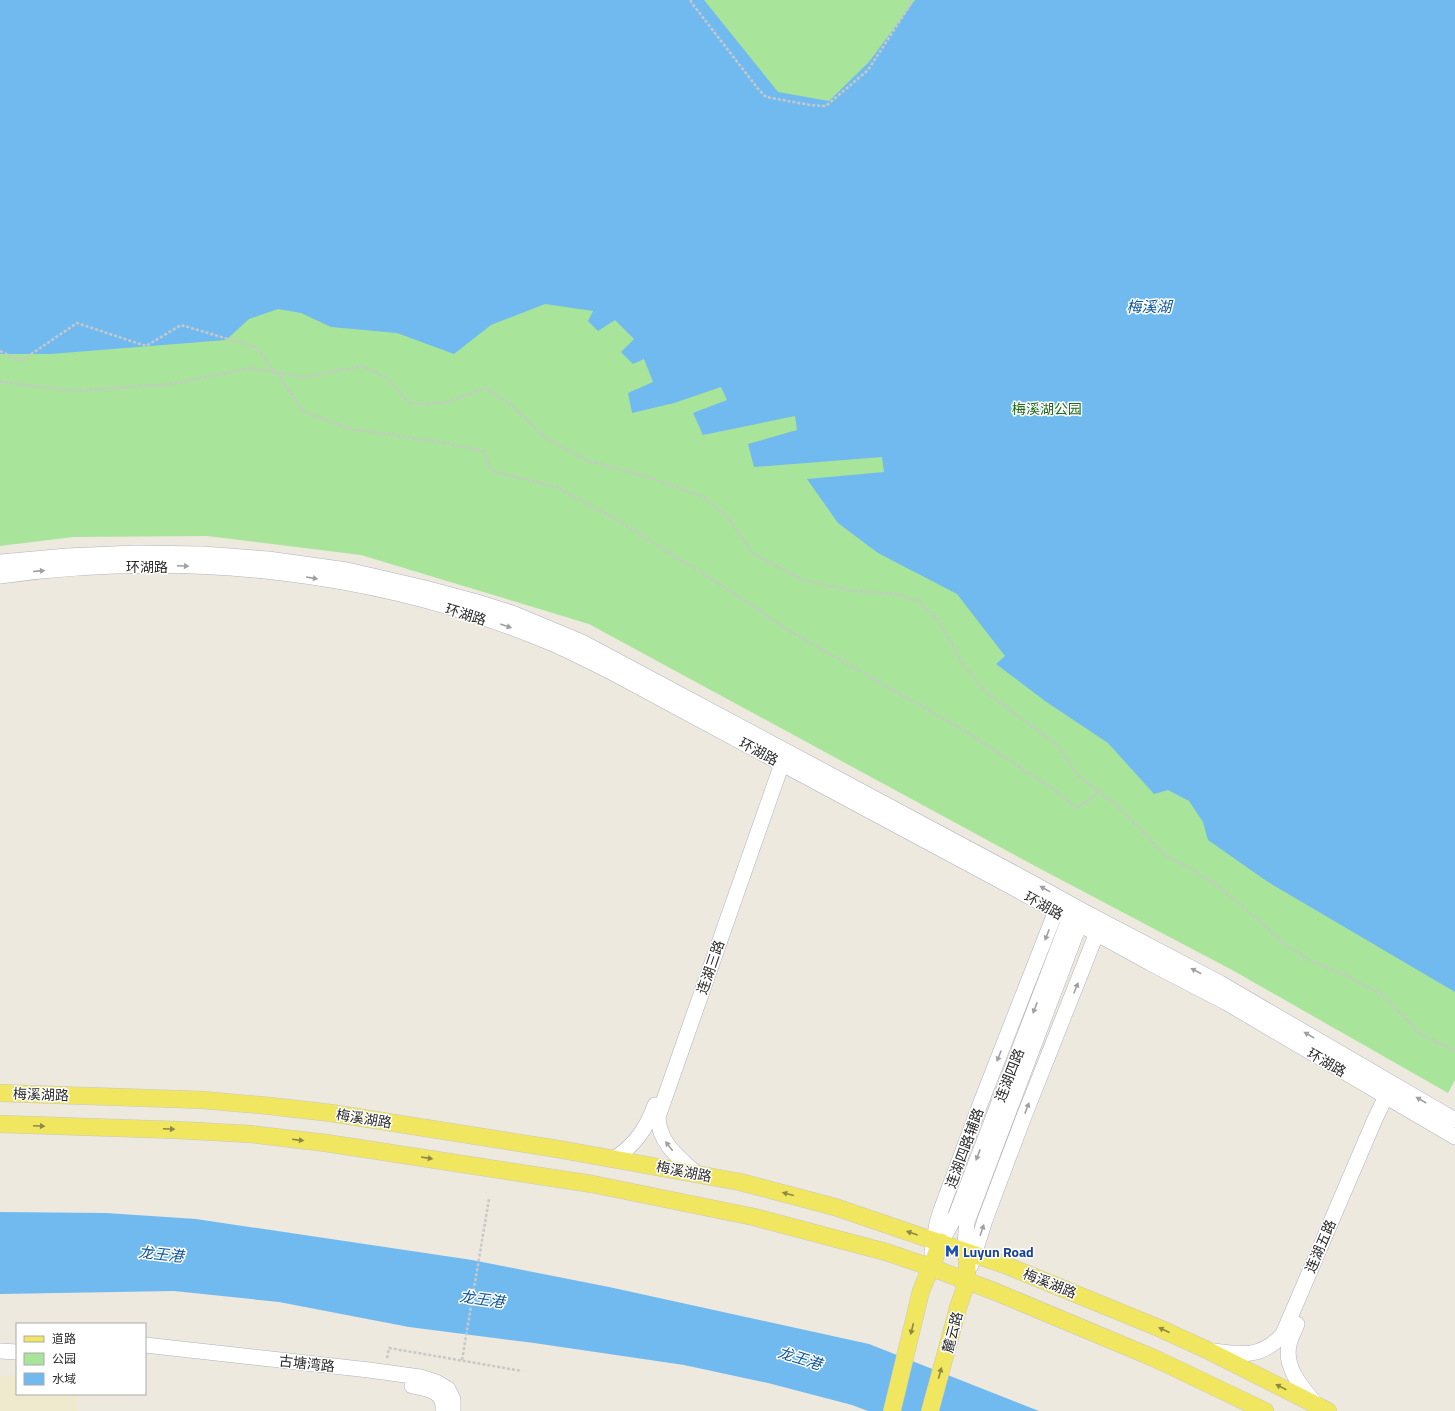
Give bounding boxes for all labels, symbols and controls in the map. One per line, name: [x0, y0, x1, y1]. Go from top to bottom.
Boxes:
water label: 梅溪湖: [1126, 295, 1173, 318]
park label: 梅溪湖公园: [1012, 398, 1082, 419]
street label: 环湖路: [126, 556, 168, 577]
one-way arrow: [177, 563, 189, 570]
one-way arrow: [33, 568, 45, 575]
one-way arrow: [306, 575, 318, 581]
street label: 环湖路: [443, 598, 489, 630]
one-way arrow: [500, 623, 512, 629]
street label: 环湖路: [736, 732, 782, 770]
street label: 环湖路: [1021, 886, 1067, 924]
one-way arrow: [1039, 886, 1050, 893]
one-way arrow: [1043, 929, 1049, 941]
street label: 连湖三路: [691, 937, 729, 997]
one-way arrow: [1190, 968, 1202, 974]
one-way arrow: [1073, 981, 1079, 993]
one-way arrow: [1032, 1002, 1038, 1014]
one-way arrow: [1303, 1032, 1315, 1039]
street label: 环湖路: [1304, 1042, 1350, 1082]
street label: 连湖四路: [989, 1045, 1029, 1105]
one-way arrow: [996, 1050, 1002, 1062]
street label: 梅溪湖路: [13, 1083, 69, 1105]
one-way arrow: [1416, 1097, 1427, 1104]
one-way arrow: [1025, 1102, 1031, 1114]
street label: 梅溪湖路: [335, 1103, 393, 1133]
street label: 连湖四路辅路: [940, 1105, 988, 1191]
one-way arrow: [33, 1122, 45, 1129]
one-way arrow: [163, 1126, 175, 1133]
one-way arrow: [292, 1136, 304, 1143]
one-way arrow: [665, 1141, 673, 1152]
one-way arrow: [975, 1150, 981, 1162]
one-way arrow: [421, 1155, 433, 1161]
street label: 梅溪湖路: [655, 1155, 713, 1187]
one-way arrow: [782, 1191, 794, 1197]
street label: 连湖五路: [1299, 1216, 1341, 1276]
one-way arrow: [979, 1224, 985, 1236]
one-way arrow: [906, 1230, 918, 1236]
water label: 龙王港: [137, 1240, 187, 1268]
place label: Luyun Road: [963, 1241, 1034, 1262]
metro station icon: Luyun Road: [944, 1243, 960, 1259]
street label: 梅溪湖路: [1020, 1263, 1080, 1303]
water label: 龙王港: [458, 1284, 508, 1314]
street label: 麓云路: [936, 1309, 968, 1355]
legend: [16, 1323, 146, 1395]
one-way arrow: [909, 1323, 915, 1335]
one-way arrow: [1158, 1327, 1169, 1333]
text: 道路: [52, 1329, 76, 1348]
water label: 龙王港: [775, 1340, 827, 1376]
text: 公园: [52, 1349, 76, 1368]
street label: 古塘湾路: [278, 1350, 336, 1376]
one-way arrow: [938, 1367, 944, 1380]
text: 水域: [52, 1369, 76, 1388]
one-way arrow: [1275, 1384, 1286, 1390]

